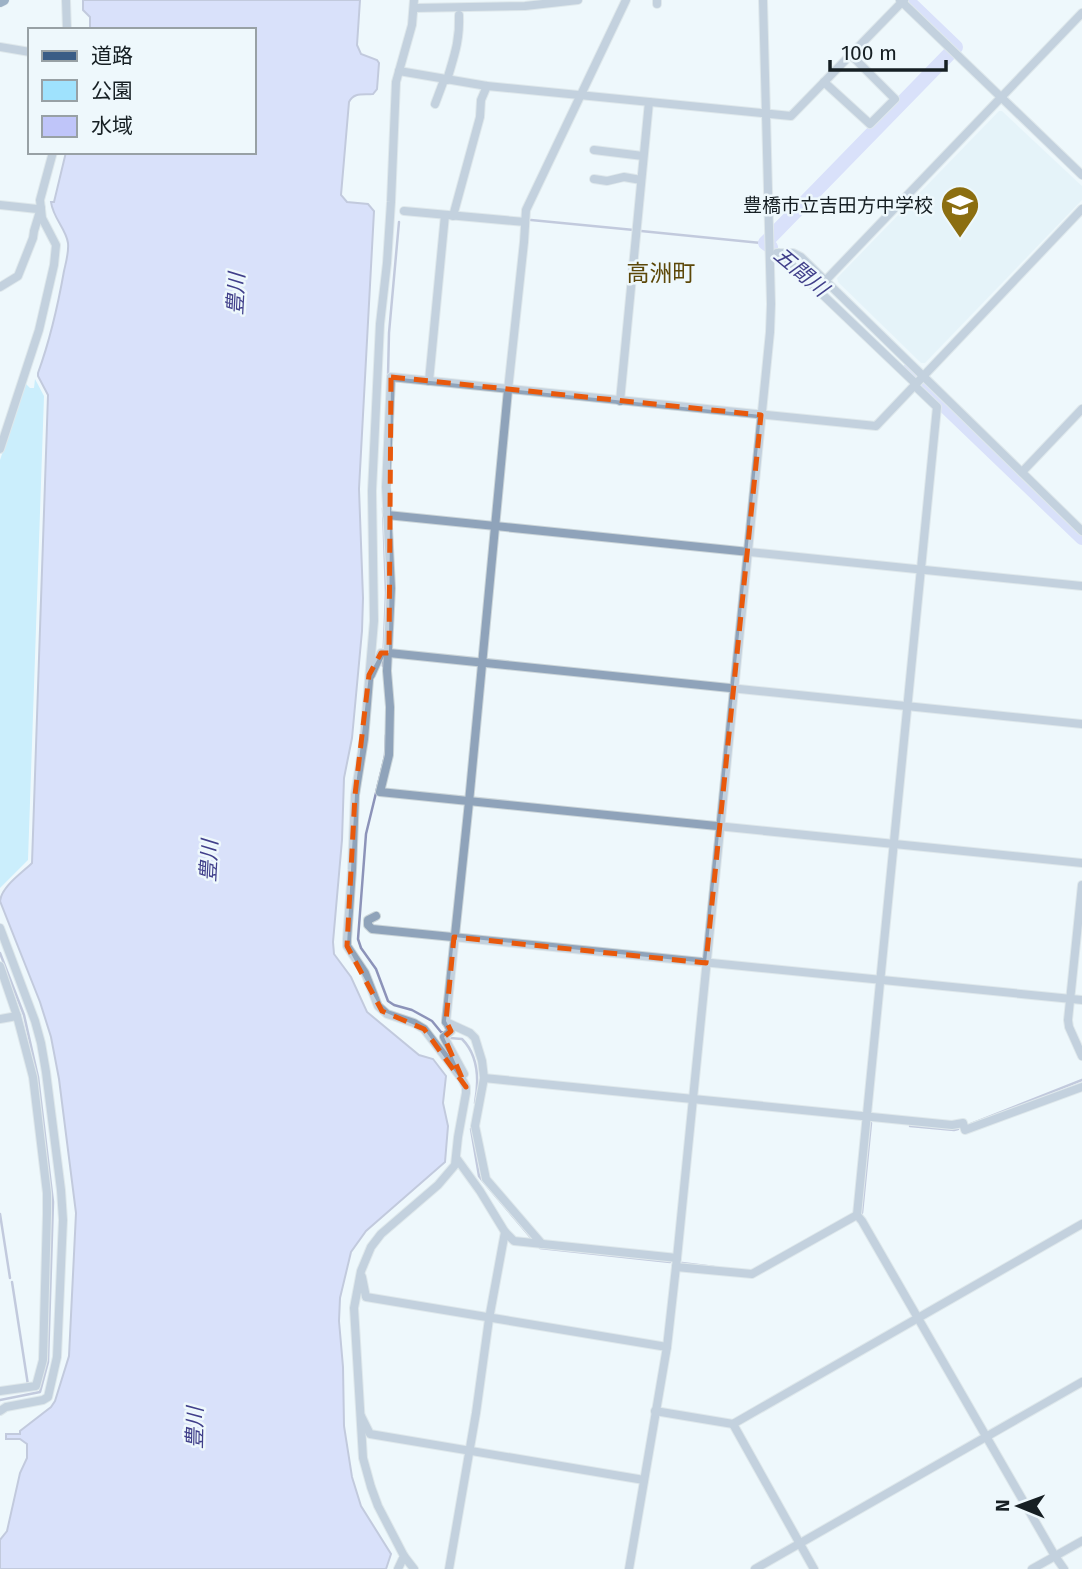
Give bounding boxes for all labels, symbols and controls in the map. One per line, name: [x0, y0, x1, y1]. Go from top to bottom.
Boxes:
legend: [28, 28, 256, 154]
scale bar: [830, 28, 946, 72]
text: 100 m: [841, 40, 897, 66]
text: 道路: [91, 43, 133, 69]
text: 公園: [91, 78, 133, 104]
text: 水域: [91, 113, 133, 139]
school or university icon: 豊橋市立吉田方中学校: [939, 184, 981, 239]
place label: 豊橋市立吉田方中学校: [743, 194, 933, 217]
water label: 五間川: [769, 242, 835, 303]
district label: 高洲町: [627, 259, 696, 287]
water label: 豊川: [222, 270, 250, 316]
water label: 豊川: [195, 837, 223, 883]
water label: 豊川: [182, 1405, 208, 1449]
north arrow: [984, 1471, 1054, 1541]
text: N: [991, 1499, 1014, 1512]

